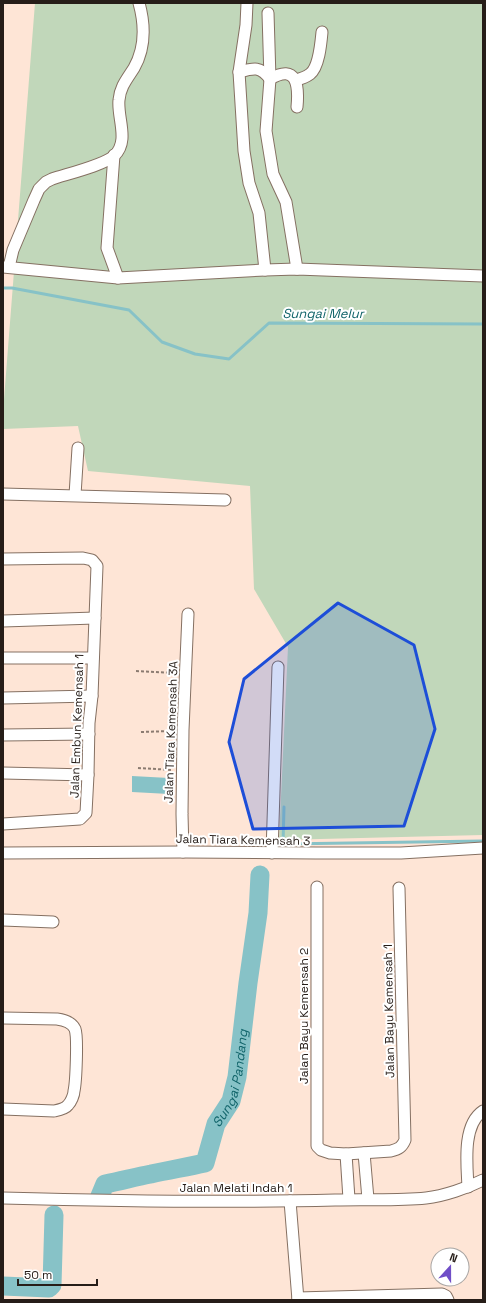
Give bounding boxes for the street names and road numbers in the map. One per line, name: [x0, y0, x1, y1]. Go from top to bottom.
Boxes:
street label: Jalan Embun Kemensah 1: [66, 654, 88, 798]
street label: Jalan Tiara Kemensah 3A: [161, 660, 181, 803]
street label: Jalan Tiara Kemensah 3: [176, 831, 310, 849]
street label: Jalan Bayu Kemensah 1: [380, 944, 398, 1078]
street label: Jalan Bayu Kemensah 2: [296, 948, 312, 1084]
street label: Jalan Melati Indah 1: [180, 1180, 292, 1196]

